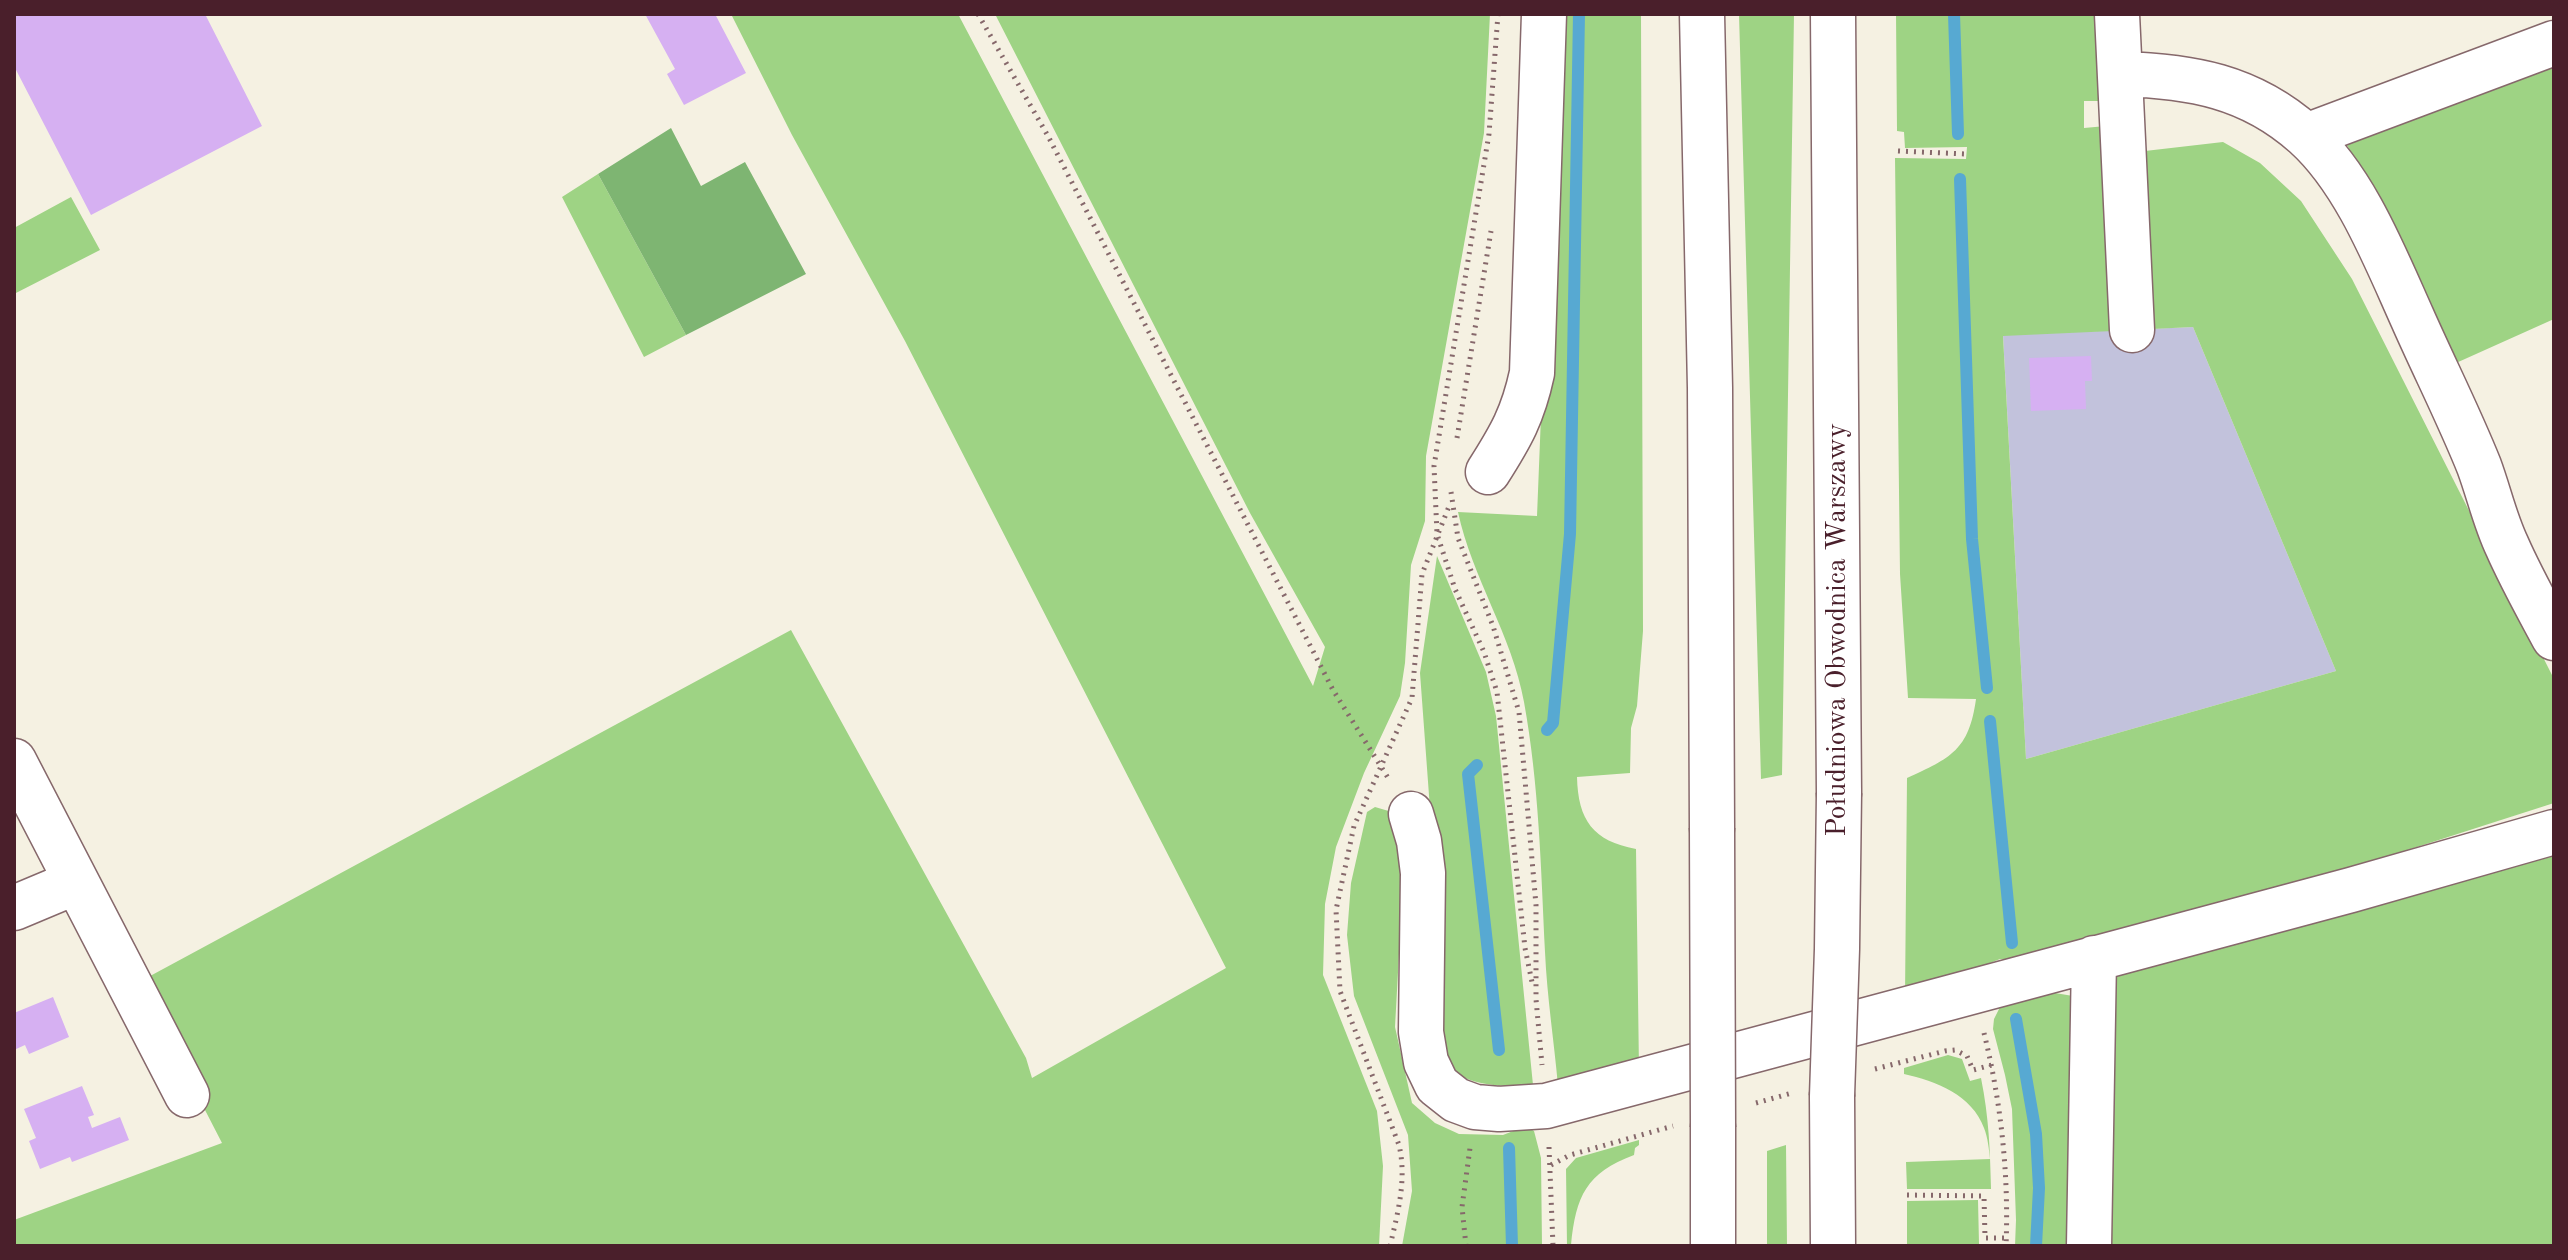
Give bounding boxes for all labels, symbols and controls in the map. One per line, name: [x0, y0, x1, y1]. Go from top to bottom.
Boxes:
street label: Południowa Obwodnica Warszawy: [1821, 423, 1855, 837]

